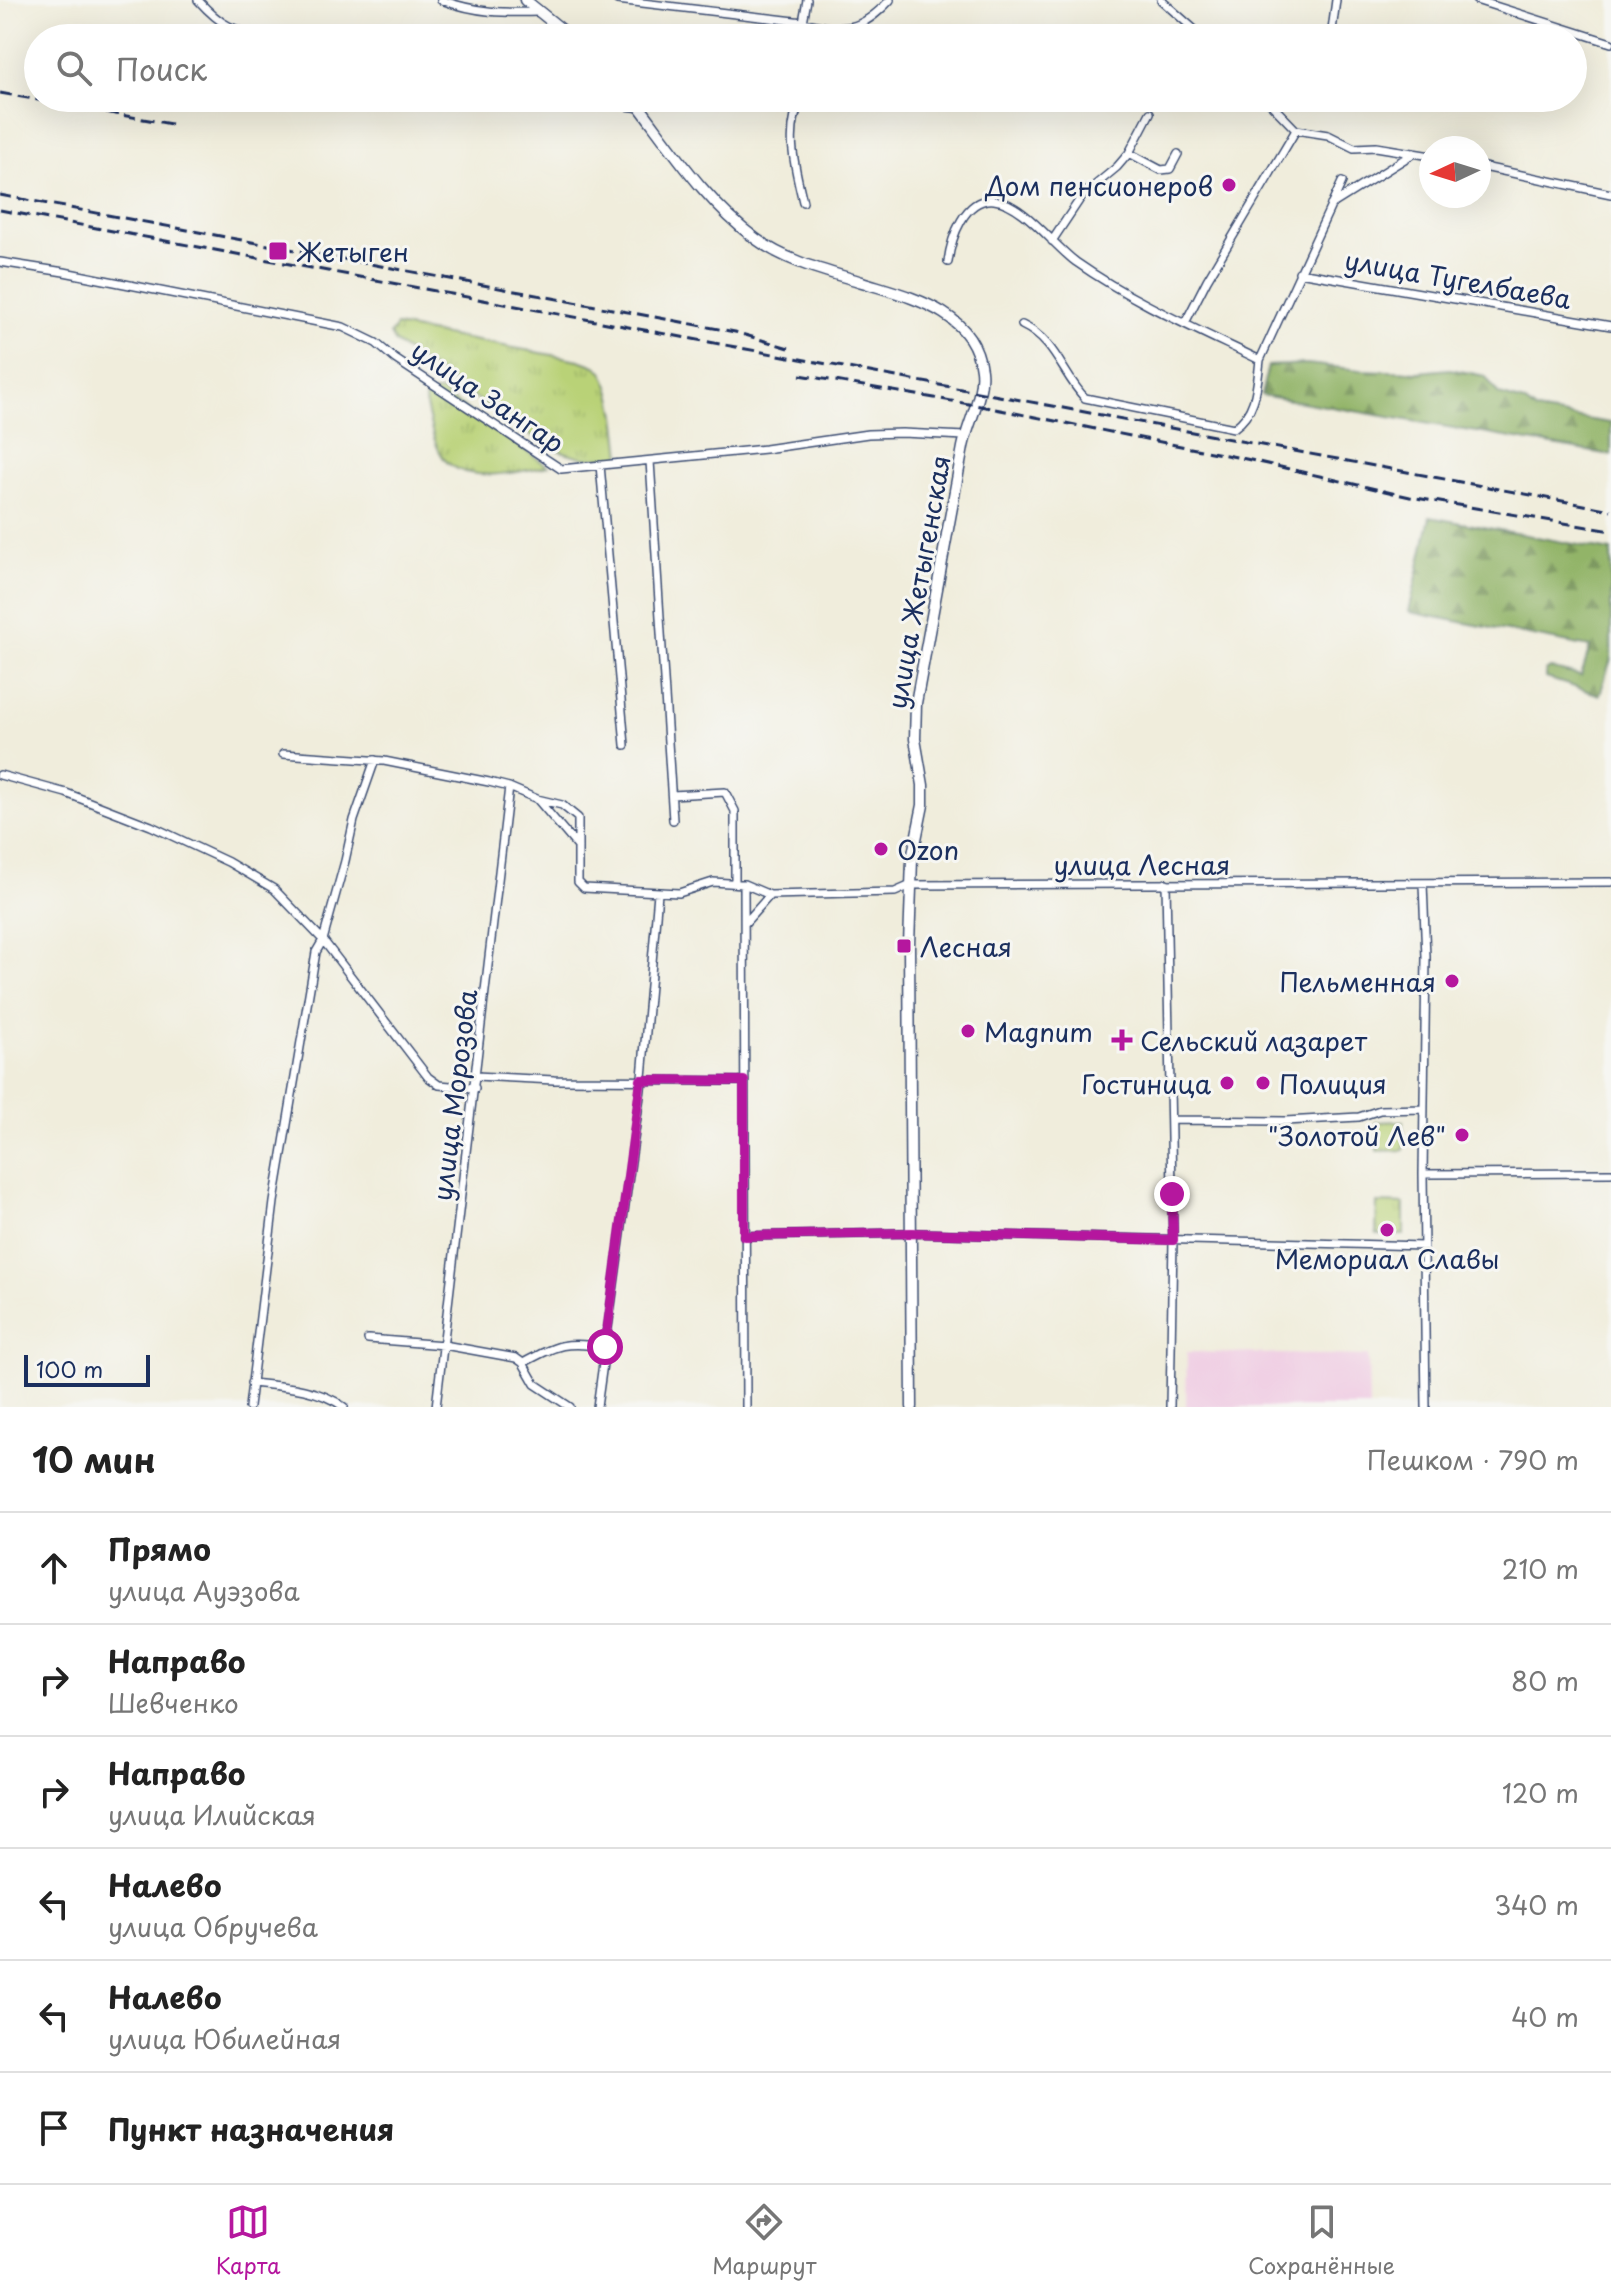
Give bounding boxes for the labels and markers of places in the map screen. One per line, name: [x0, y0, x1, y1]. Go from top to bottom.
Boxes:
place label: Дом пенсионеров: [984, 166, 1213, 205]
marker: Дом пенсионеров: [1220, 176, 1238, 194]
place label: Жетыген: [296, 232, 409, 271]
marker: Жетыген: [267, 240, 289, 262]
place label: Ozon: [897, 830, 959, 869]
marker: Ozon: [872, 840, 890, 858]
place label: Лесная: [920, 927, 1012, 966]
marker: Лесная: [895, 937, 913, 955]
place label: Пельменная: [1280, 962, 1436, 1001]
marker: Пельменная: [1443, 972, 1461, 990]
place label: Magnum: [984, 1012, 1093, 1051]
place label: Сельский лазарет: [1140, 1021, 1368, 1060]
marker: Magnum: [959, 1022, 977, 1040]
marker: Сельский лазарет: [1111, 1029, 1133, 1051]
place label: Гостиница: [1081, 1064, 1212, 1103]
place label: Полиция: [1279, 1064, 1387, 1103]
marker: Гостиница: [1218, 1074, 1236, 1092]
marker: Полиция: [1254, 1074, 1272, 1092]
place label: "Золотой Лев": [1268, 1116, 1446, 1155]
marker: "Золотой Лев": [1453, 1126, 1471, 1144]
marker: Мемориал Славы: [1378, 1221, 1396, 1239]
place label: Мемориал Славы: [1275, 1239, 1499, 1278]

